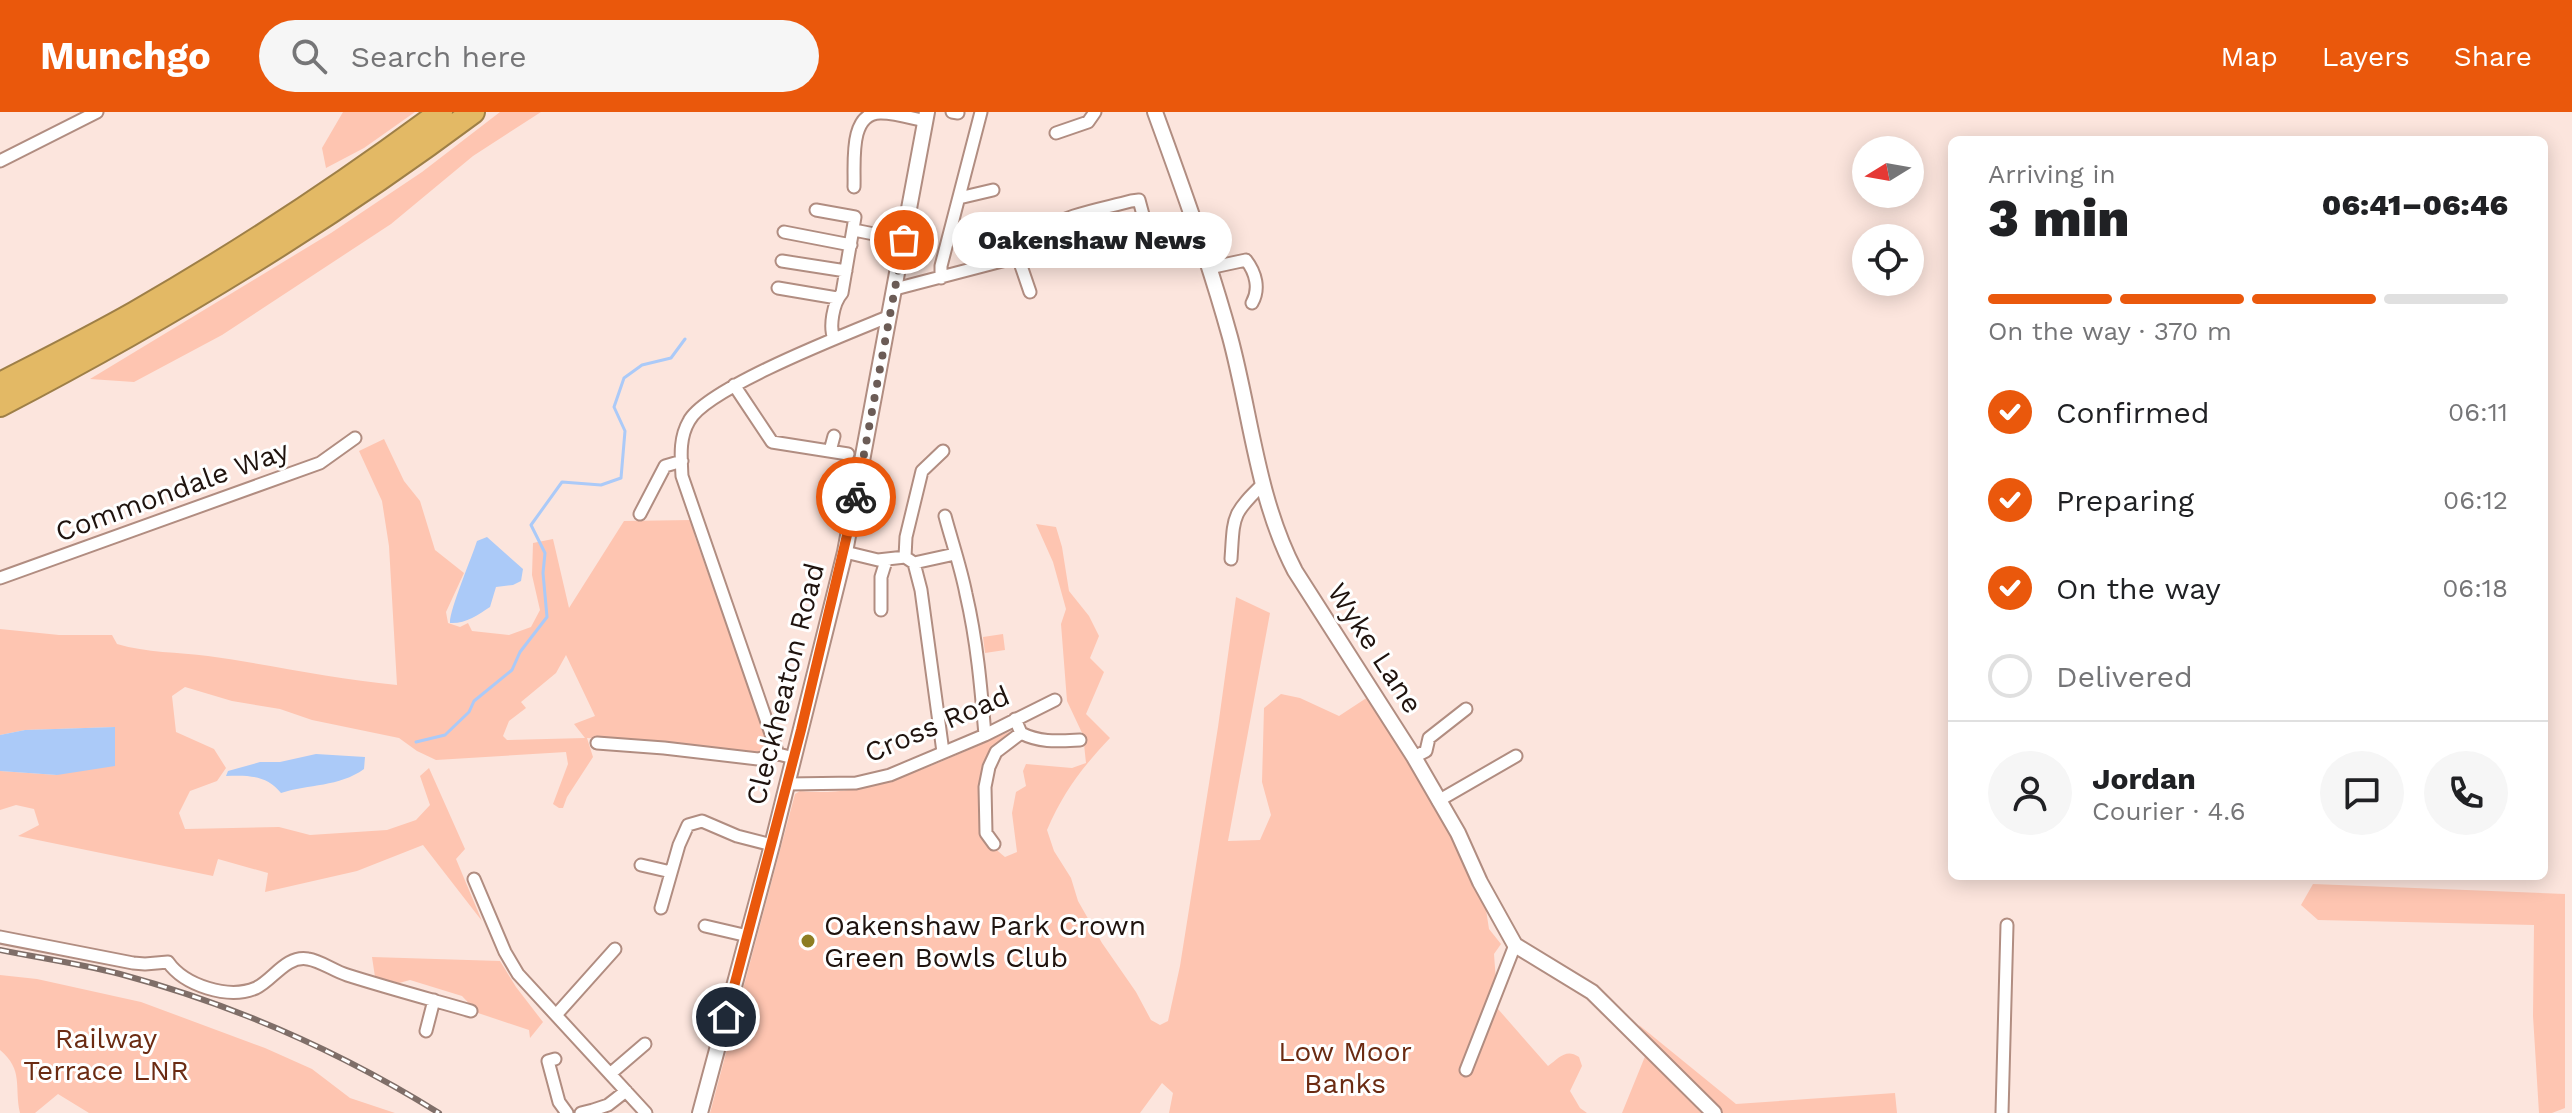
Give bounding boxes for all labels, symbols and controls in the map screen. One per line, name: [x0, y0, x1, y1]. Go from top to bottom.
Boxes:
search box: [259, 20, 819, 92]
text: Munchgo: [40, 34, 211, 78]
icon: search: [287, 34, 331, 78]
text: Search here: [351, 39, 527, 74]
text: Map: [2221, 40, 2278, 73]
text: Layers: [2322, 40, 2410, 73]
text: Share: [2454, 40, 2532, 73]
north arrow: [1852, 136, 1924, 208]
map controls: [1852, 136, 1924, 296]
text: Arriving in: [1988, 159, 2116, 189]
text: 06:41–06:46: [2322, 187, 2508, 222]
text: 3 min: [1988, 188, 2130, 249]
pin: [870, 206, 938, 274]
callout: Oakenshaw News: [952, 212, 1232, 268]
icon: bag: [882, 218, 926, 262]
button: locate: [1852, 224, 1924, 296]
text: Oakenshaw News: [978, 225, 1206, 255]
text: On the way · 370 m: [1988, 316, 2232, 346]
icon: check: [1988, 390, 2032, 434]
text: Confirmed: [2056, 395, 2210, 430]
text: 06:11: [2448, 397, 2508, 427]
street label: Commondale Way: [51, 433, 294, 549]
courier: [816, 457, 896, 537]
icon: bike: [834, 475, 878, 519]
icon: check: [1988, 478, 2032, 522]
text: Preparing: [2056, 483, 2194, 518]
text: 06:12: [2443, 485, 2508, 515]
street label: Cleckheaton Road: [739, 560, 831, 808]
icon: check: [1988, 566, 2032, 610]
text: On the way: [2056, 571, 2221, 606]
text: 06:18: [2442, 573, 2508, 603]
street label: Wyke Lane: [1321, 577, 1429, 719]
text: Delivered: [2056, 659, 2193, 694]
street label: Cross Road: [859, 679, 1015, 769]
button: person: [1988, 751, 2072, 835]
button: chat: [2320, 751, 2404, 835]
button: phone: [2424, 751, 2508, 835]
text: Jordan: [2092, 761, 2196, 796]
text: Courier · 4.6: [2092, 796, 2246, 826]
place label: Oakenshaw Park Crown Green Bowls Club: [824, 909, 1146, 974]
marker: Oakenshaw Park Crown Green Bowls Club: [799, 932, 817, 950]
pin: [692, 983, 760, 1051]
icon: home: [704, 995, 748, 1039]
park label: Railway Terrace LNR: [23, 1022, 189, 1087]
park label: Low Moor Banks: [1278, 1035, 1412, 1100]

